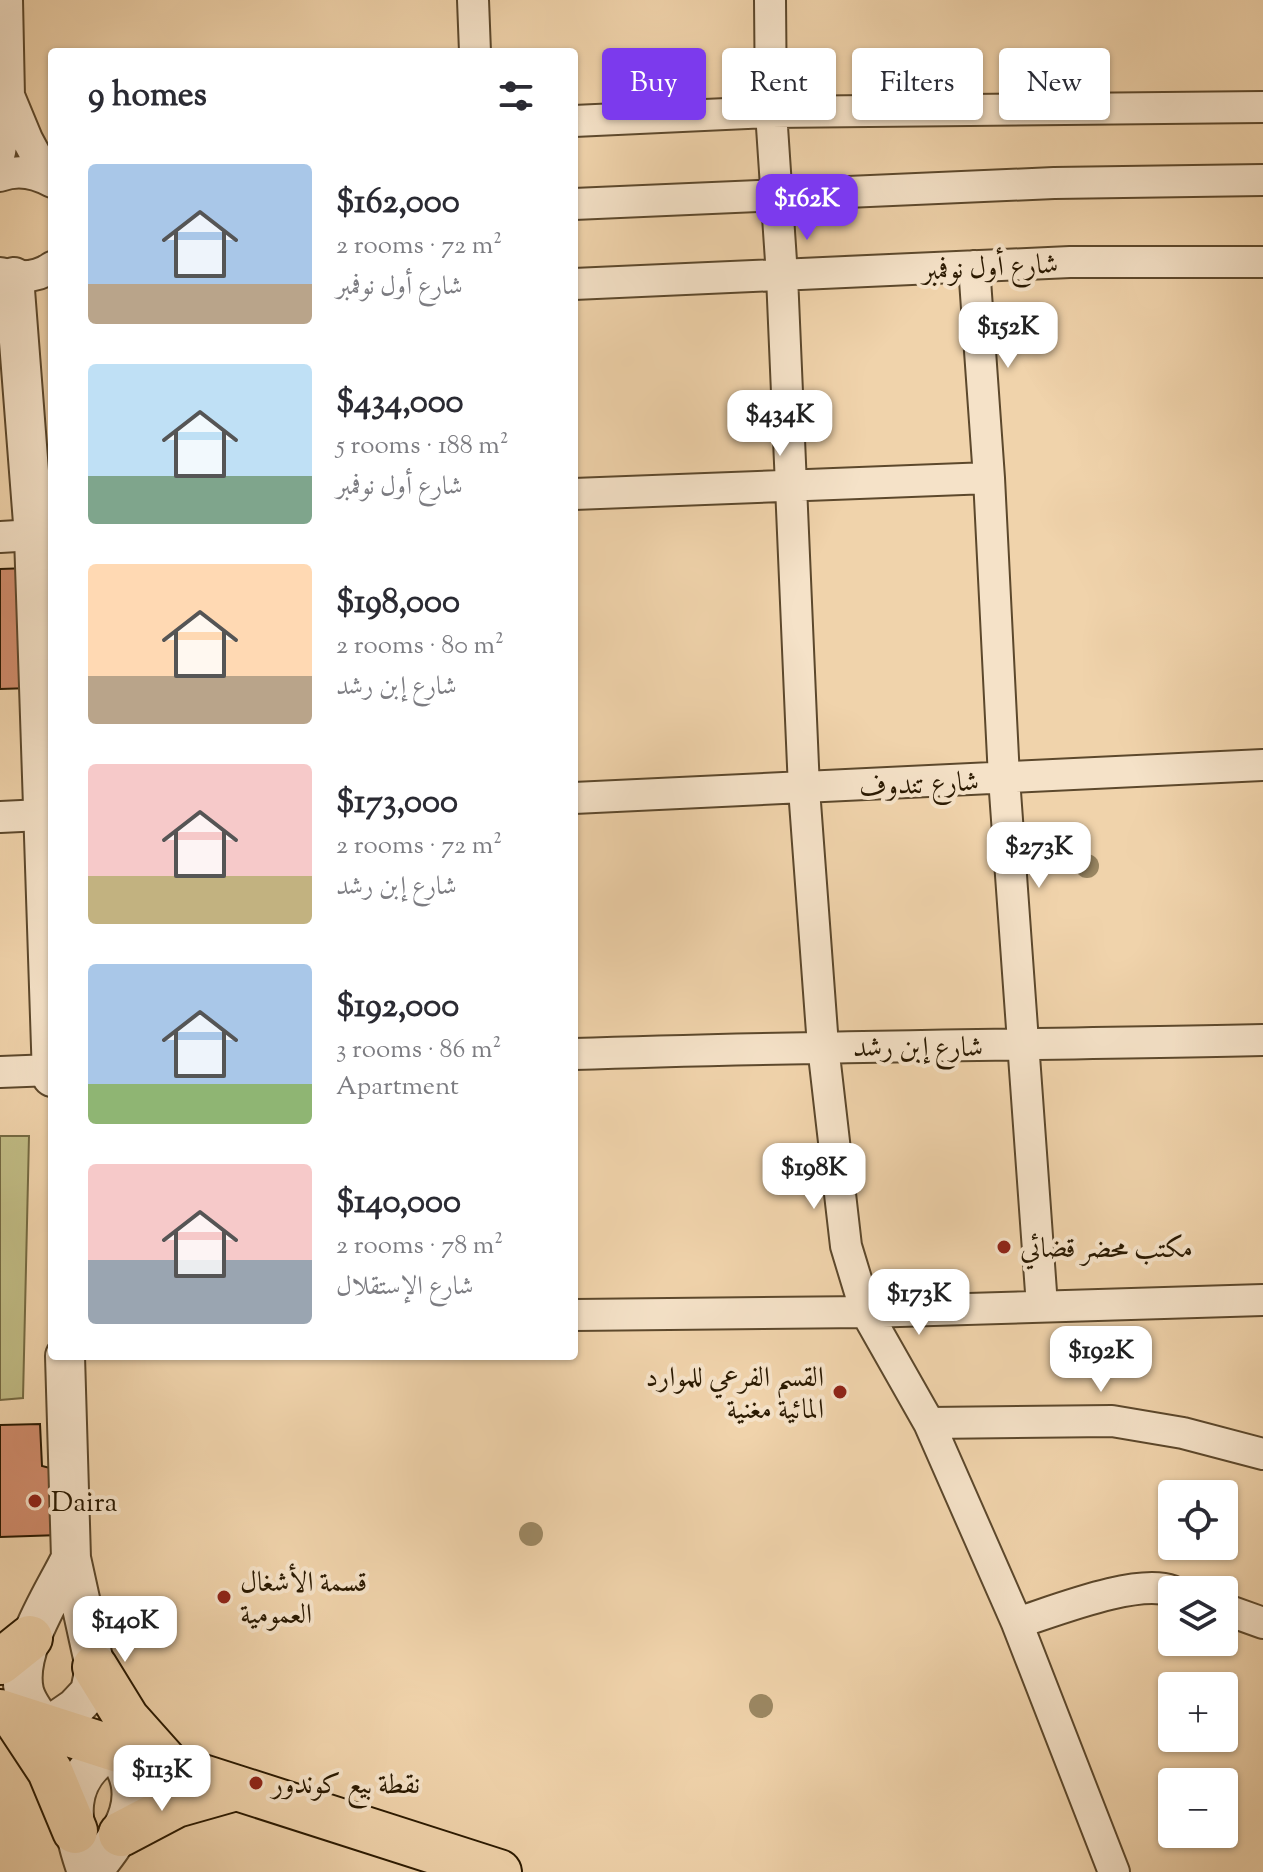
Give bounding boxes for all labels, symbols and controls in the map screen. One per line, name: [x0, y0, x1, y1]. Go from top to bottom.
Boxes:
chip: Buy: [602, 48, 706, 120]
chip: Rent: [722, 48, 836, 120]
chip: Filters: [852, 48, 983, 120]
chip: New: [999, 48, 1110, 120]
text: 9 homes: [88, 72, 207, 121]
icon: filters: [494, 74, 538, 118]
pin: $162K: [751, 174, 863, 242]
text: $162,000: [336, 179, 460, 228]
text: $162K: [774, 181, 840, 218]
icon: home: [152, 196, 248, 292]
text: 2 rooms · 72 m²: [336, 228, 502, 265]
street label: شارع أول نوفمبر: [918, 243, 1059, 294]
text: شارع أول نوفمبر: [336, 269, 463, 306]
pin: $152K: [952, 302, 1064, 370]
text: $152K: [977, 309, 1039, 346]
text: $434,000: [336, 379, 464, 428]
pin: $434K: [724, 390, 836, 458]
icon: home: [152, 396, 248, 492]
text: $434K: [745, 397, 815, 434]
text: 5 rooms · 188 m²: [336, 428, 509, 465]
text: شارع أول نوفمبر: [336, 469, 463, 506]
text: $198,000: [336, 579, 460, 628]
icon: home: [152, 596, 248, 692]
text: 2 rooms · 80 m²: [336, 628, 504, 665]
text: شارع إبن رشد: [336, 669, 457, 706]
street label: شارع تندوف: [858, 763, 980, 810]
text: $173,000: [336, 779, 458, 828]
icon: home: [152, 796, 248, 892]
pin: $273K: [983, 822, 1095, 890]
text: 2 rooms · 72 m²: [336, 828, 502, 865]
text: $273K: [1005, 829, 1073, 866]
text: شارع إبن رشد: [336, 869, 457, 906]
text: $192,000: [336, 983, 459, 1032]
icon: home: [152, 996, 248, 1092]
street label: شارع إبن رشد: [853, 1029, 983, 1070]
text: 3 rooms · 86 m²: [336, 1032, 501, 1069]
text: Apartment: [336, 1069, 459, 1106]
pin: $198K: [758, 1143, 870, 1211]
text: $198K: [781, 1150, 847, 1187]
text: $140,000: [336, 1179, 461, 1228]
icon: home: [152, 1196, 248, 1292]
text: 2 rooms · 78 m²: [336, 1228, 503, 1265]
place label: مكتب محضر قضائي: [1020, 1230, 1193, 1270]
marker: مكتب محضر قضائي: [995, 1238, 1013, 1256]
text: شارع الإستقلال: [336, 1269, 474, 1306]
pin: $173K: [863, 1269, 975, 1337]
text: $173K: [886, 1276, 952, 1313]
pin: $192K: [1045, 1326, 1157, 1394]
text: $192K: [1068, 1333, 1134, 1370]
place label: القسم الفرعي للموارد المائية مغنية: [645, 1359, 824, 1431]
marker: القسم الفرعي للموارد المائية مغنية: [831, 1383, 849, 1401]
map controls: [1158, 1480, 1238, 1848]
button: locate: [1158, 1480, 1238, 1560]
place label: Daira: [51, 1484, 117, 1524]
marker: Daira: [26, 1492, 44, 1510]
place label: قسمة الأشغال العمومية: [240, 1563, 367, 1636]
button: layers: [1158, 1576, 1238, 1656]
marker: قسمة الأشغال العمومية: [215, 1588, 233, 1606]
pin: $140K: [69, 1596, 181, 1664]
text: $140K: [91, 1603, 159, 1640]
button: +: [1158, 1672, 1238, 1752]
pin: $113K: [106, 1745, 218, 1813]
text: $113K: [132, 1752, 192, 1789]
place label: نقطة بيع كوندور: [269, 1766, 420, 1809]
button: −: [1158, 1768, 1238, 1848]
marker: نقطة بيع كوندور: [247, 1774, 265, 1792]

